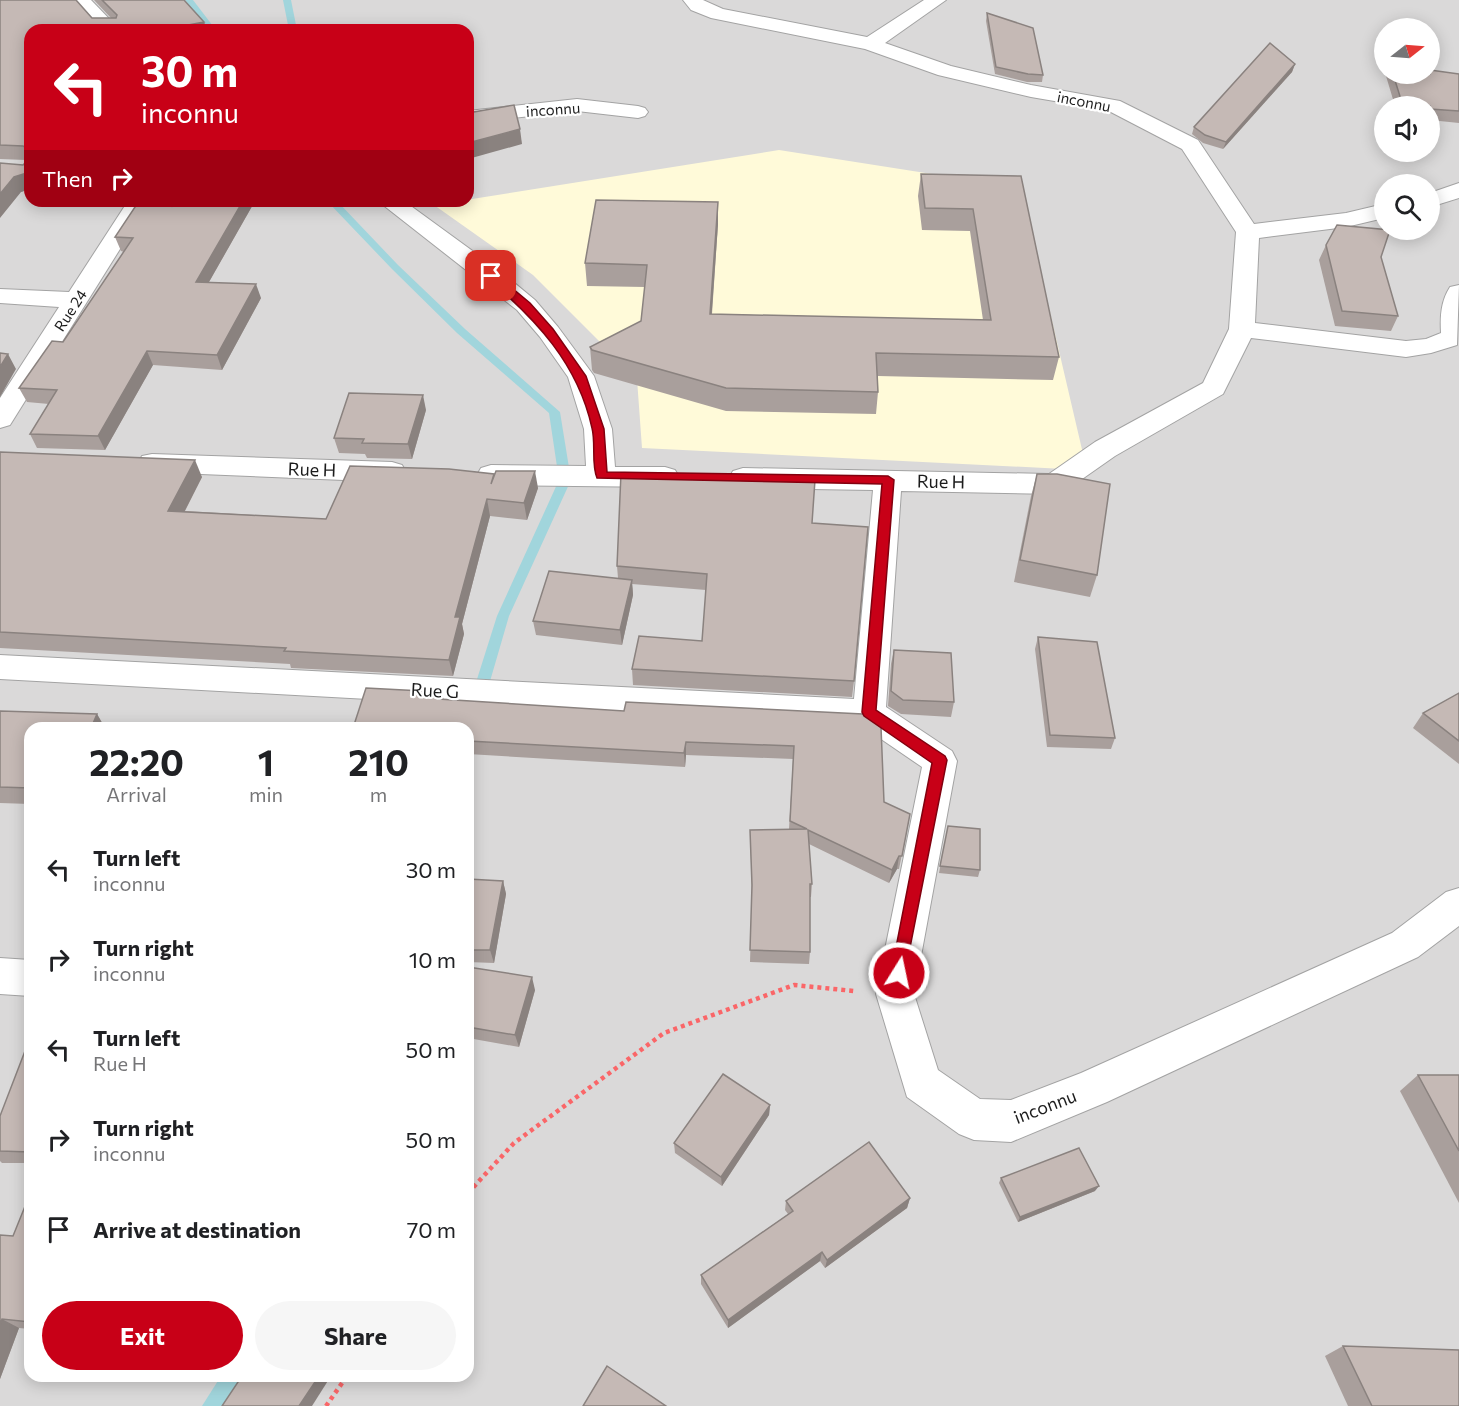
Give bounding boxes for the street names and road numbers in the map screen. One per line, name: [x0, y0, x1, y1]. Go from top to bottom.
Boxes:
street label: inconnu: [1056, 87, 1112, 115]
street label: inconnu: [525, 98, 581, 120]
street label: Rue 24: [50, 286, 90, 334]
street label: Rue H: [287, 457, 337, 481]
street label: Rue H: [917, 470, 965, 492]
street label: Rue G: [410, 678, 460, 702]
street label: inconnu: [1011, 1084, 1079, 1128]

